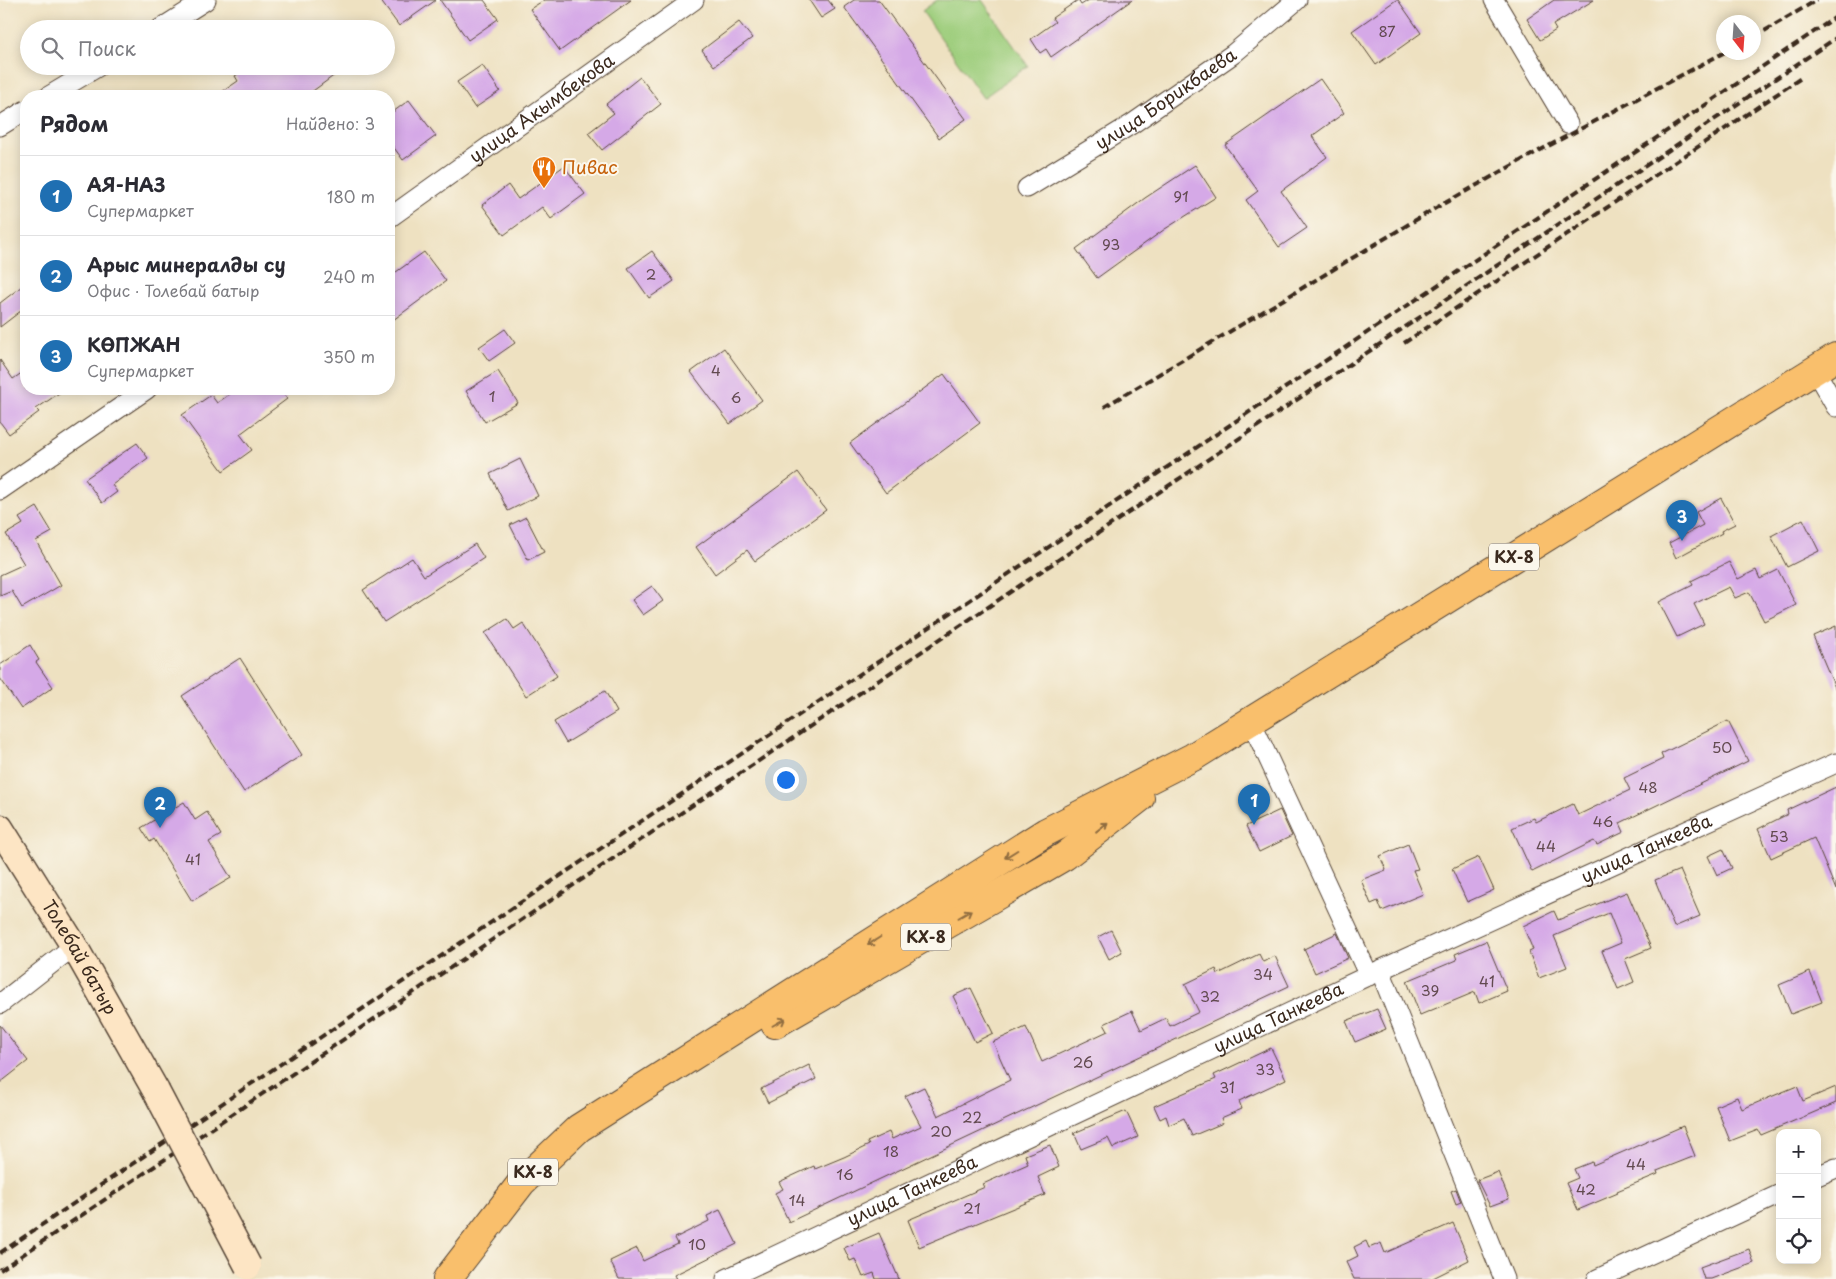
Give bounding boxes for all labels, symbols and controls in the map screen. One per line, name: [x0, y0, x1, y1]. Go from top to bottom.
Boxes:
north arrow: [1716, 15, 1761, 60]
house number: 87: [1378, 19, 1396, 42]
search box: [20, 20, 395, 75]
icon: search: [38, 34, 66, 62]
text: Поиск: [78, 34, 136, 62]
street label: улица Борикбаева: [1089, 40, 1242, 156]
street label: улица Акымбекова: [463, 46, 620, 169]
text: Рядом: [40, 107, 108, 139]
text: Найдено: 3: [286, 111, 375, 135]
place label: Пивас: [562, 153, 618, 180]
restaurant icon: Пивас: [531, 155, 557, 189]
text: АЯ-НАЗ: [87, 170, 166, 198]
text: 1: [52, 184, 60, 208]
text: 180 m: [327, 184, 375, 208]
house number: 91: [1173, 184, 1189, 207]
text: Супермаркет: [87, 198, 194, 222]
house number: 93: [1102, 232, 1120, 255]
text: Арыс минералды су: [87, 250, 286, 278]
house number: 2: [646, 262, 656, 285]
text: 2: [50, 264, 62, 288]
text: 240 m: [323, 264, 375, 288]
text: Офис · Толебай батыр: [87, 278, 259, 302]
text: КӨПЖАН: [87, 330, 180, 358]
text: 3: [51, 344, 61, 368]
text: 350 m: [323, 344, 375, 368]
text: Супермаркет: [87, 358, 194, 382]
house number: 4: [711, 358, 721, 381]
house number: 1: [489, 384, 495, 407]
house number: 6: [731, 385, 741, 408]
pin: 3: [1666, 500, 1698, 541]
road number: КХ-8: [1489, 544, 1539, 570]
house number: 50: [1712, 735, 1732, 758]
your location: [773, 767, 799, 793]
house number: 48: [1638, 775, 1658, 798]
pin: 1: [1238, 784, 1270, 825]
pin: 2: [144, 787, 176, 828]
street label: улица Танкеева: [1576, 806, 1716, 889]
house number: 46: [1593, 809, 1613, 832]
one-way arrow: [1096, 822, 1109, 833]
house number: 53: [1769, 824, 1789, 847]
house number: 44: [1536, 834, 1556, 857]
house number: 41: [185, 847, 201, 870]
one-way arrow: [1004, 849, 1018, 860]
street label: Толебай батыр: [36, 894, 125, 1019]
one-way arrow: [958, 909, 973, 919]
road number: КХ-8: [901, 924, 951, 950]
one-way arrow: [867, 936, 881, 946]
house number: 34: [1253, 962, 1273, 985]
house number: 41: [1479, 969, 1495, 992]
street label: улица Танкеева: [1208, 974, 1348, 1059]
house number: 39: [1421, 978, 1439, 1001]
house number: 32: [1200, 984, 1220, 1007]
one-way arrow: [772, 1016, 786, 1026]
house number: 26: [1073, 1050, 1093, 1073]
house number: 33: [1255, 1057, 1275, 1080]
house number: 31: [1219, 1075, 1235, 1098]
house number: 22: [962, 1105, 982, 1128]
house number: 20: [930, 1119, 952, 1142]
map controls: [1776, 1129, 1821, 1264]
button: +: [1776, 1129, 1821, 1174]
house number: 18: [883, 1139, 899, 1162]
street label: улица Танкеева: [842, 1147, 982, 1232]
house number: 44: [1626, 1152, 1646, 1175]
road number: КХ-8: [508, 1158, 558, 1186]
house number: 16: [836, 1162, 854, 1185]
button: −: [1776, 1174, 1821, 1219]
house number: 42: [1576, 1177, 1596, 1200]
house number: 14: [789, 1188, 805, 1211]
house number: 21: [963, 1196, 981, 1219]
button: locate: [1776, 1219, 1821, 1264]
house number: 10: [688, 1232, 706, 1255]

